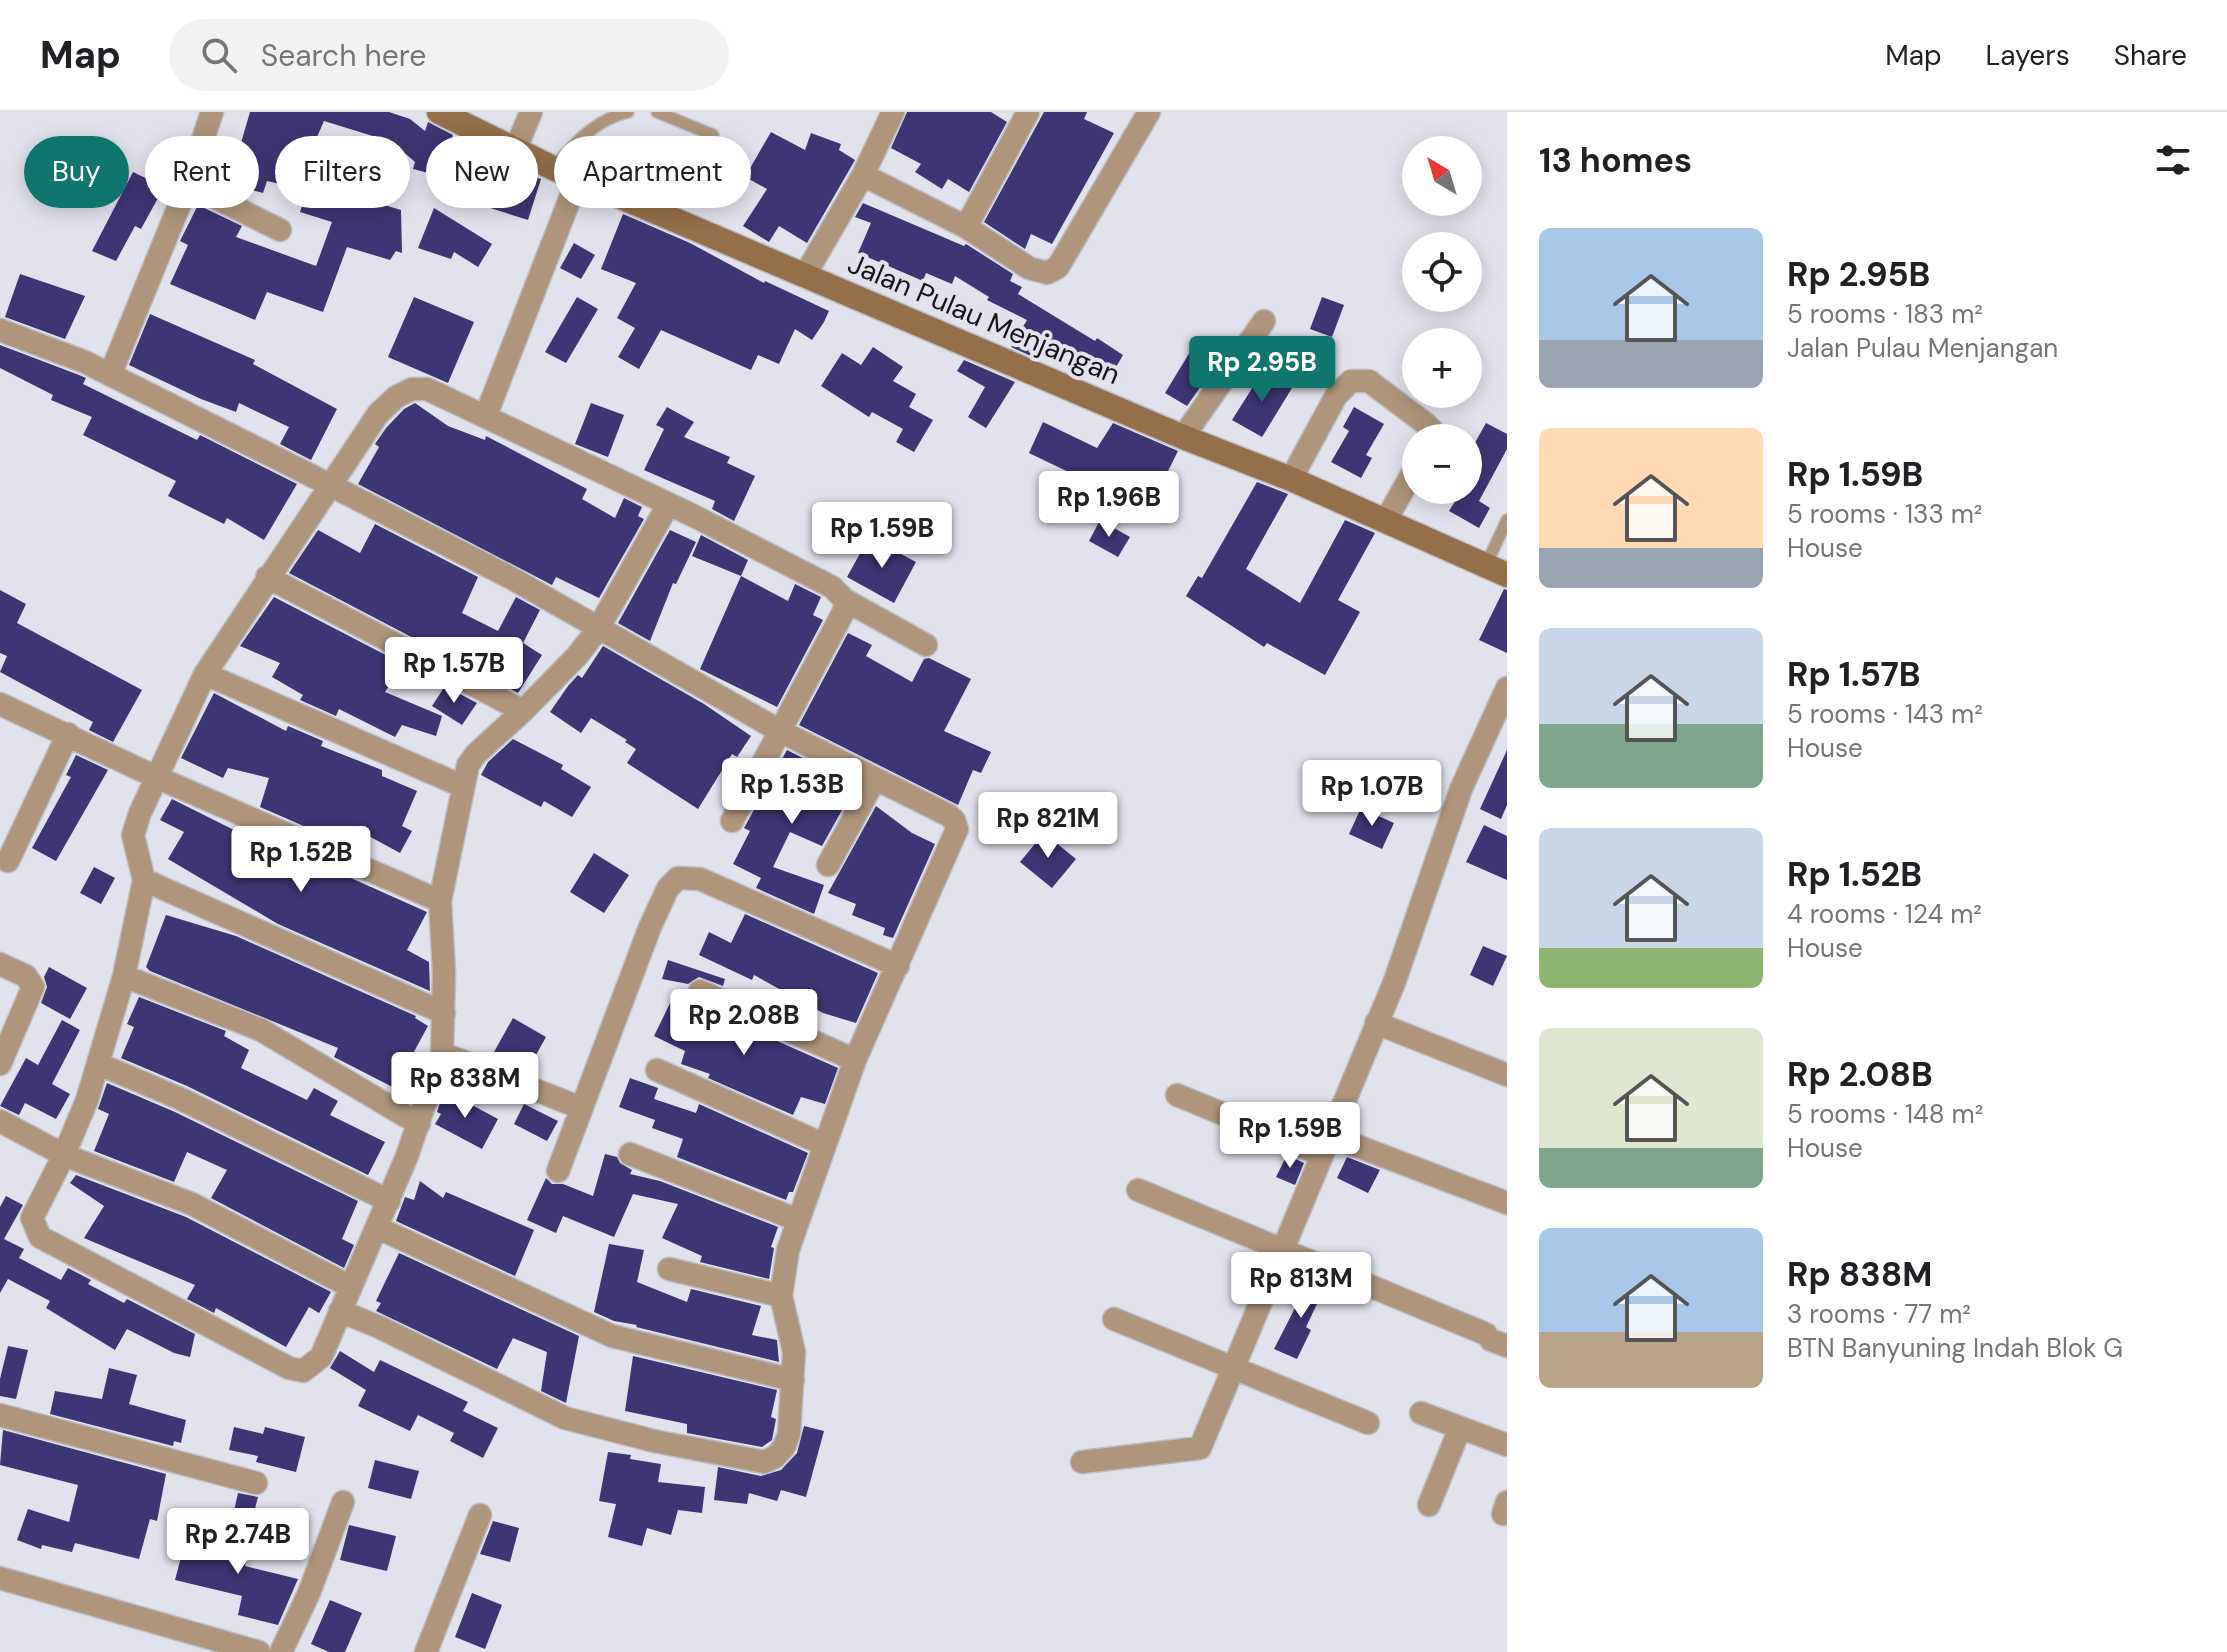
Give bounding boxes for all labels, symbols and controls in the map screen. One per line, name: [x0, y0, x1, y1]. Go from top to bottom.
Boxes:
search box: [169, 19, 729, 91]
text: Map: [40, 30, 121, 80]
icon: search: [197, 33, 241, 77]
text: Search here: [261, 36, 426, 75]
text: Map: [1885, 37, 1942, 74]
text: Layers: [1986, 37, 2070, 74]
text: Share: [2114, 37, 2187, 74]
chip: Buy: [24, 136, 129, 208]
chip: Rent: [145, 136, 259, 208]
chip: Filters: [275, 136, 410, 208]
chip: New: [426, 136, 538, 208]
chip: Apartment: [554, 136, 751, 208]
north arrow: [1402, 136, 1482, 216]
map controls: [1402, 136, 1482, 504]
text: 13 homes: [1539, 138, 1692, 183]
icon: filters: [2151, 138, 2195, 182]
button: locate: [1402, 232, 1482, 312]
street label: Jalan Pulau Menjangan: [842, 245, 1126, 393]
text: Rp 2.95B: [1787, 252, 1930, 297]
icon: home: [1603, 260, 1699, 356]
text: 5 rooms · 183 m²: [1787, 297, 1983, 331]
button: +: [1402, 328, 1482, 408]
text: Jalan Pulau Menjangan: [1787, 331, 2058, 365]
pin: Rp 2.95B: [1179, 336, 1345, 404]
text: Rp 2.95B: [1207, 345, 1317, 379]
button: −: [1402, 424, 1482, 504]
text: Rp 1.59B: [1787, 452, 1923, 497]
icon: home: [1603, 460, 1699, 556]
pin: Rp 1.96B: [1026, 471, 1192, 539]
text: Rp 1.96B: [1057, 480, 1161, 514]
text: 5 rooms · 133 m²: [1787, 497, 1982, 531]
pin: Rp 1.59B: [799, 502, 965, 570]
text: Rp 1.59B: [830, 511, 934, 545]
text: House: [1787, 531, 1863, 565]
pin: Rp 1.57B: [371, 637, 537, 705]
text: Rp 1.57B: [403, 646, 505, 680]
text: Rp 1.57B: [1787, 652, 1921, 697]
icon: home: [1603, 660, 1699, 756]
text: 5 rooms · 143 m²: [1787, 697, 1983, 731]
text: House: [1787, 731, 1863, 765]
pin: Rp 1.53B: [709, 758, 875, 826]
pin: Rp 1.07B: [1289, 760, 1455, 828]
text: Rp 1.53B: [740, 767, 844, 801]
text: Rp 1.07B: [1320, 769, 1424, 803]
pin: Rp 821M: [974, 792, 1122, 860]
text: Rp 821M: [996, 801, 1100, 835]
pin: Rp 1.52B: [218, 826, 384, 894]
text: Rp 1.52B: [249, 835, 353, 869]
text: Rp 1.52B: [1787, 852, 1922, 897]
icon: home: [1603, 860, 1699, 956]
text: 4 rooms · 124 m²: [1787, 897, 1982, 931]
text: House: [1787, 931, 1863, 965]
pin: Rp 2.08B: [661, 989, 827, 1057]
text: Rp 2.08B: [688, 998, 800, 1032]
pin: Rp 838M: [391, 1052, 539, 1120]
text: Rp 2.08B: [1787, 1052, 1933, 1097]
icon: home: [1603, 1060, 1699, 1156]
text: Rp 838M: [409, 1061, 521, 1095]
text: 5 rooms · 148 m²: [1787, 1097, 1983, 1131]
pin: Rp 1.59B: [1207, 1102, 1373, 1170]
text: Rp 1.59B: [1238, 1111, 1342, 1145]
text: House: [1787, 1131, 1863, 1165]
pin: Rp 813M: [1227, 1252, 1375, 1320]
text: Rp 838M: [1787, 1252, 1932, 1297]
icon: home: [1603, 1260, 1699, 1356]
text: Rp 813M: [1249, 1261, 1353, 1295]
text: 3 rooms · 77 m²: [1787, 1297, 1971, 1331]
text: BTN Banyuning Indah Blok G: [1787, 1331, 2123, 1365]
pin: Rp 2.74B: [155, 1508, 321, 1576]
text: Rp 2.74B: [185, 1517, 291, 1551]

